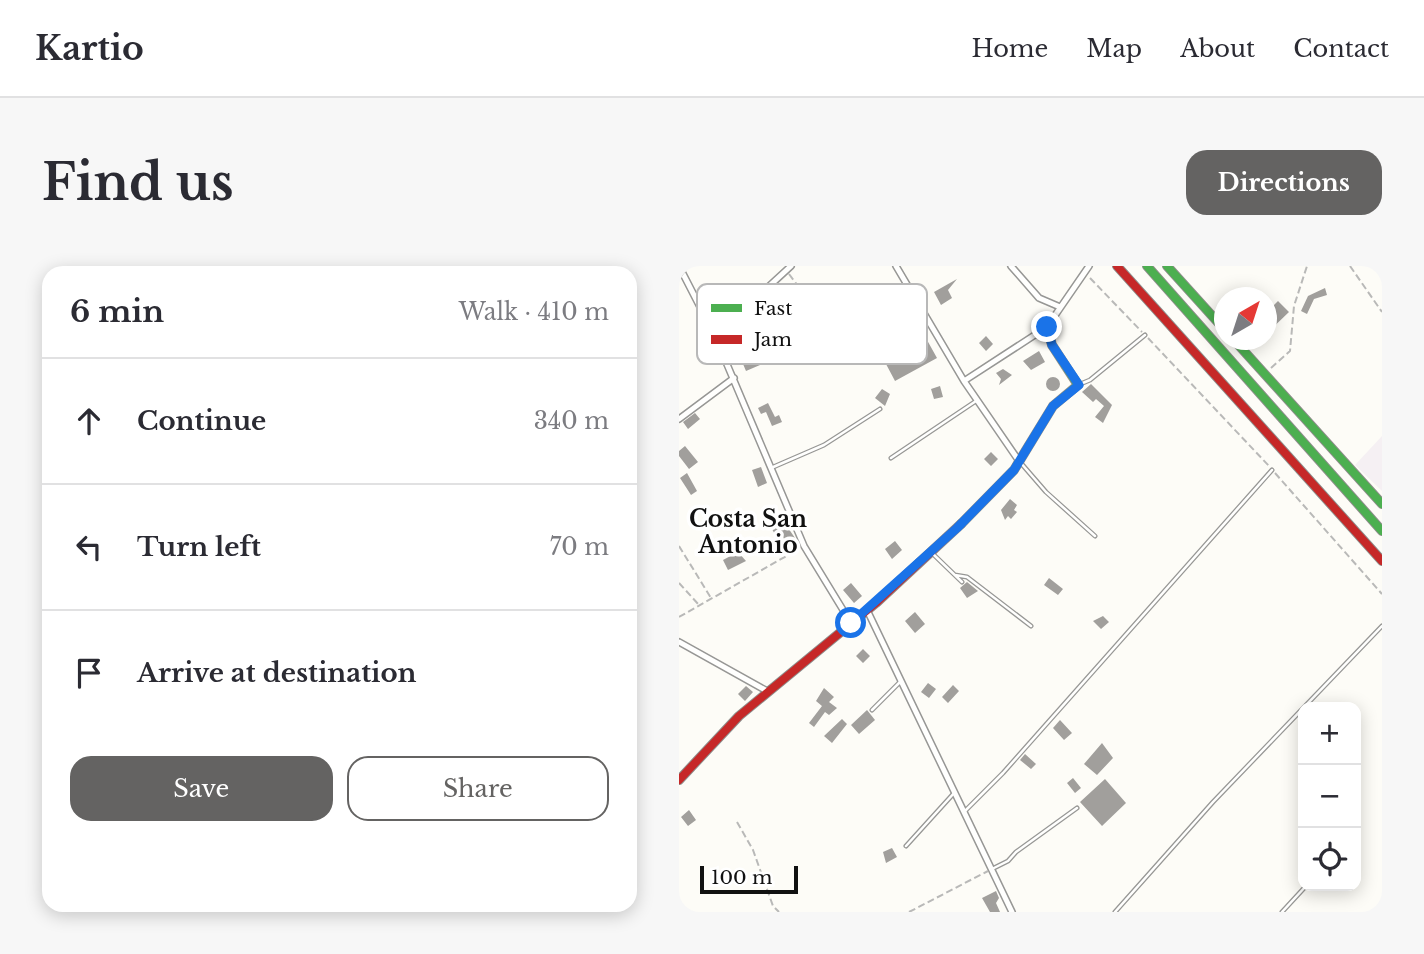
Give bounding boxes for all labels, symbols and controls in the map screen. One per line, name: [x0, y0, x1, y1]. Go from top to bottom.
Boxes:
text: Kartio: [35, 28, 144, 69]
text: Home: [972, 34, 1048, 63]
text: Map: [1086, 34, 1142, 63]
text: About: [1180, 34, 1255, 63]
text: Contact: [1293, 34, 1389, 63]
button: Directions: [1186, 150, 1382, 215]
text: Find us: [42, 152, 234, 213]
legend: [697, 284, 927, 364]
north arrow: [1214, 287, 1277, 350]
text: 6 min: [70, 293, 164, 330]
text: Fast: [754, 297, 793, 320]
text: Walk · 410 m: [459, 298, 609, 326]
route end: [1031, 311, 1062, 342]
text: Jam: [751, 328, 792, 351]
icon: ahead: [70, 402, 108, 440]
text: Continue: [137, 405, 266, 437]
text: 340 m: [534, 407, 609, 435]
district label: Costa San Antonio: [689, 505, 807, 559]
icon: left: [70, 528, 108, 566]
text: Turn left: [137, 531, 261, 563]
text: 70 m: [550, 533, 609, 561]
route start: [835, 607, 866, 638]
icon: arrive: [70, 654, 108, 692]
text: Arrive at destination: [137, 657, 417, 689]
map controls: [1298, 702, 1361, 891]
button: +: [1298, 702, 1361, 765]
button: Save: [70, 756, 333, 821]
button: Share: [347, 756, 609, 821]
button: −: [1298, 765, 1361, 828]
button: locate: [1298, 828, 1361, 891]
scale bar: [700, 863, 798, 895]
text: 100 m: [711, 866, 772, 889]

